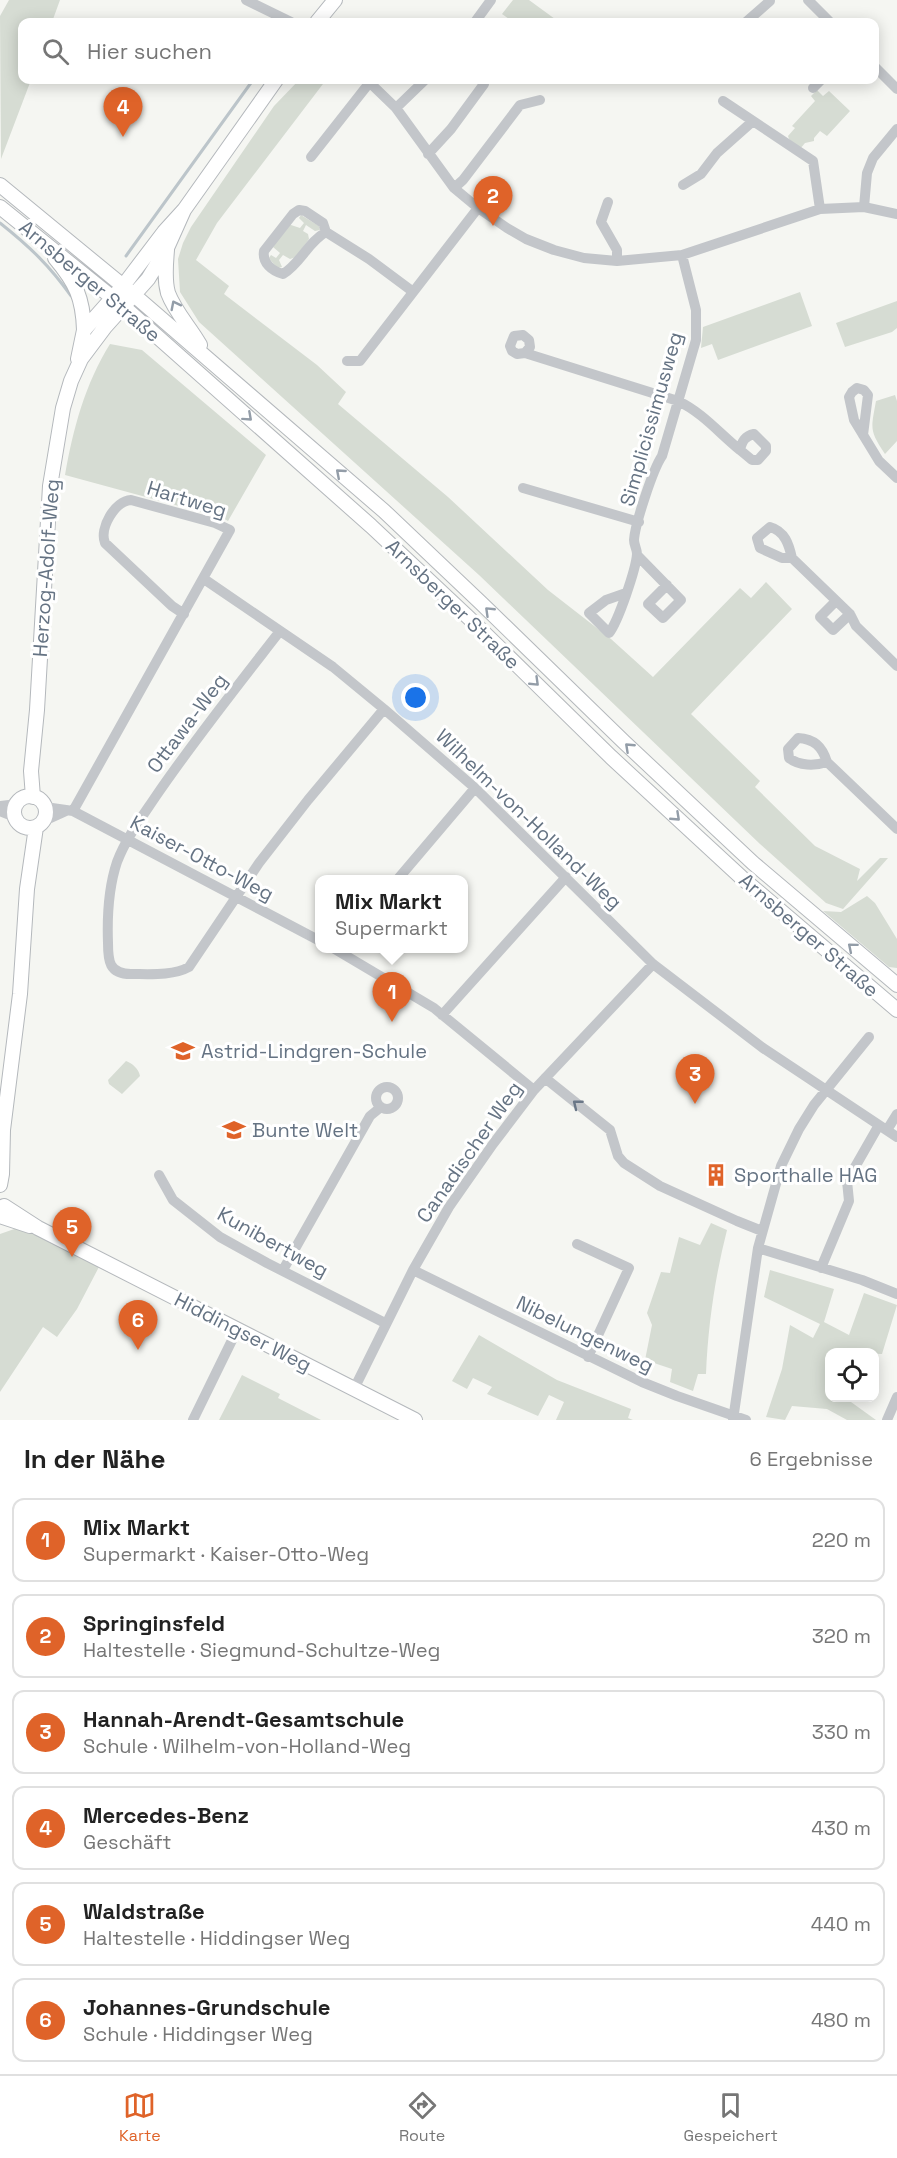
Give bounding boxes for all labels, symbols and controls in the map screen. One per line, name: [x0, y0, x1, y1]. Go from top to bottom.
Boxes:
search box: [18, 18, 879, 84]
icon: search: [39, 35, 72, 68]
text: Hier suchen: [87, 37, 212, 65]
pin: 4: [104, 88, 142, 137]
pin: 2: [474, 176, 512, 226]
street label: Arnsberger Straße: [14, 214, 166, 348]
one-way arrow: [171, 301, 182, 311]
street label: Simplicissimusweg: [614, 329, 688, 509]
one-way arrow: [241, 410, 252, 421]
one-way arrow: [336, 469, 347, 480]
street label: Hartweg: [144, 475, 230, 523]
street label: Herzog-Adolf-Weg: [27, 478, 65, 658]
street label: Arnsberger Straße: [380, 533, 526, 675]
one-way arrow: [486, 607, 497, 618]
street label: Ottawa-Weg: [141, 668, 233, 778]
one-way arrow: [528, 675, 539, 686]
your location: [401, 683, 430, 712]
street label: Wilhelm-von-Holland-Weg: [430, 723, 628, 915]
one-way arrow: [625, 743, 635, 754]
street label: Kaiser-Otto-Weg: [126, 809, 278, 907]
one-way arrow: [669, 810, 680, 821]
street label: Arnsberger Straße: [734, 867, 884, 1003]
popup: [315, 875, 468, 953]
text: Mix Markt: [335, 887, 442, 915]
text: Supermarkt: [335, 915, 448, 941]
one-way arrow: [848, 943, 859, 954]
pin: 1: [372, 972, 412, 1022]
school or university icon: Astrid-Lindgren-Schule: [170, 1038, 196, 1064]
place label: Astrid-Lindgren-Schule: [201, 1038, 427, 1064]
pin: 3: [676, 1054, 714, 1104]
street label: Canadischer Weg: [411, 1076, 527, 1228]
one-way arrow: [573, 1100, 584, 1111]
school or university icon: Bunte Welt: [221, 1117, 247, 1143]
place label: Bunte Welt: [252, 1117, 358, 1143]
building icon: Sporthalle HAG: [703, 1162, 729, 1188]
place label: Sporthalle HAG: [734, 1162, 878, 1188]
street label: Kunibertweg: [213, 1201, 333, 1283]
pin: 5: [52, 1208, 92, 1257]
street label: Hiddingser Weg: [170, 1286, 316, 1378]
street label: Nibelungenweg: [512, 1290, 658, 1378]
pin: 6: [118, 1300, 158, 1350]
map controls: [825, 1348, 879, 1402]
button: locate: [825, 1348, 879, 1402]
text: In der Nähe: [24, 1442, 165, 1476]
text: 6 Ergebnisse: [750, 1446, 873, 1472]
text: Mix Markt: [83, 1513, 190, 1541]
text: 1: [41, 1527, 50, 1553]
text: 220 m: [812, 1527, 871, 1553]
text: Supermarkt · Kaiser-Otto-Weg: [83, 1541, 369, 1567]
text: Springinsfeld: [83, 1609, 225, 1637]
text: 2: [40, 1623, 51, 1649]
text: 320 m: [812, 1623, 871, 1649]
text: Haltestelle · Siegmund-Schultze-Weg: [83, 1637, 440, 1663]
text: Hannah-Arendt-Gesamtschule: [83, 1705, 404, 1733]
text: 3: [39, 1719, 52, 1745]
text: 330 m: [812, 1719, 871, 1745]
text: Schule · Wilhelm-von-Holland-Weg: [83, 1733, 411, 1759]
text: Mercedes-Benz: [83, 1801, 249, 1829]
text: 4: [39, 1815, 52, 1841]
text: 430 m: [811, 1815, 871, 1841]
text: Geschäft: [83, 1829, 171, 1855]
text: Waldstraße: [83, 1897, 205, 1925]
text: 5: [40, 1911, 52, 1937]
text: 440 m: [811, 1911, 871, 1937]
text: Haltestelle · Hiddingser Weg: [83, 1925, 350, 1951]
text: Johannes-Grundschule: [83, 1993, 330, 2021]
text: 6: [39, 2007, 52, 2033]
text: 480 m: [811, 2007, 871, 2033]
text: Schule · Hiddingser Weg: [83, 2021, 313, 2047]
tab: Karte: [119, 2089, 161, 2146]
tab: Route: [399, 2089, 445, 2146]
tab: Gespeichert: [683, 2089, 778, 2146]

